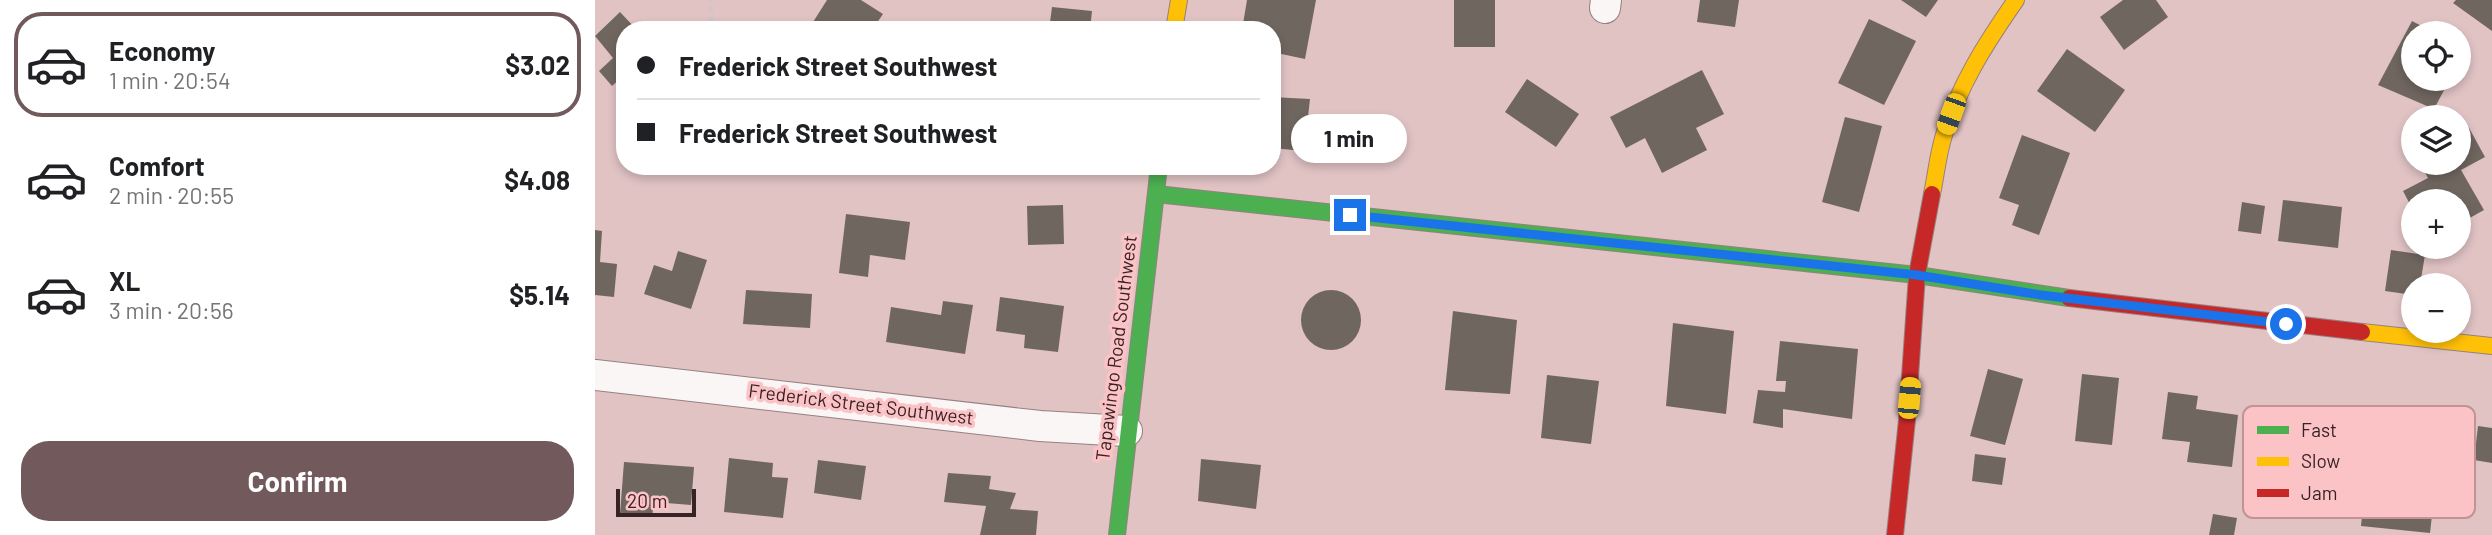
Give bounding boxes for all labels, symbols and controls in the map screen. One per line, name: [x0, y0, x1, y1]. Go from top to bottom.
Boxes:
map controls: [2401, 21, 2471, 343]
button: locate: [2401, 21, 2471, 91]
icon: car: [25, 33, 88, 96]
text: Economy: [109, 35, 215, 66]
text: $3.02: [505, 49, 570, 80]
text: Frederick Street Southwest: [679, 50, 997, 81]
text: 1 min · 20:54: [109, 66, 231, 94]
car: [1934, 91, 1969, 137]
button: layers: [2401, 105, 2471, 175]
callout: 1 min: [1292, 114, 1408, 162]
text: Frederick Street Southwest: [679, 117, 997, 148]
text: 1 min: [1324, 124, 1374, 152]
icon: car: [25, 148, 88, 211]
text: Comfort: [109, 150, 205, 181]
text: $4.08: [504, 164, 570, 195]
text: 2 min · 20:55: [109, 181, 234, 209]
button: +: [2401, 189, 2471, 259]
route end: [1334, 199, 1366, 231]
street label: Tapawingo Road Southwest: [1090, 234, 1141, 462]
icon: car: [25, 263, 88, 326]
text: XL: [109, 265, 140, 296]
button: −: [2401, 273, 2471, 343]
text: $5.14: [509, 279, 570, 310]
text: 3 min · 20:56: [109, 296, 234, 324]
route start: [2270, 308, 2302, 340]
car: [1897, 376, 1922, 420]
street label: Frederick Street Southwest: [747, 378, 975, 429]
legend: [2243, 406, 2475, 518]
text: Fast: [2301, 418, 2337, 441]
button: Confirm: [21, 441, 574, 521]
text: Slow: [2301, 449, 2340, 472]
text: Jam: [2301, 481, 2337, 504]
scale bar: [616, 486, 697, 518]
text: 20 m: [627, 489, 667, 512]

